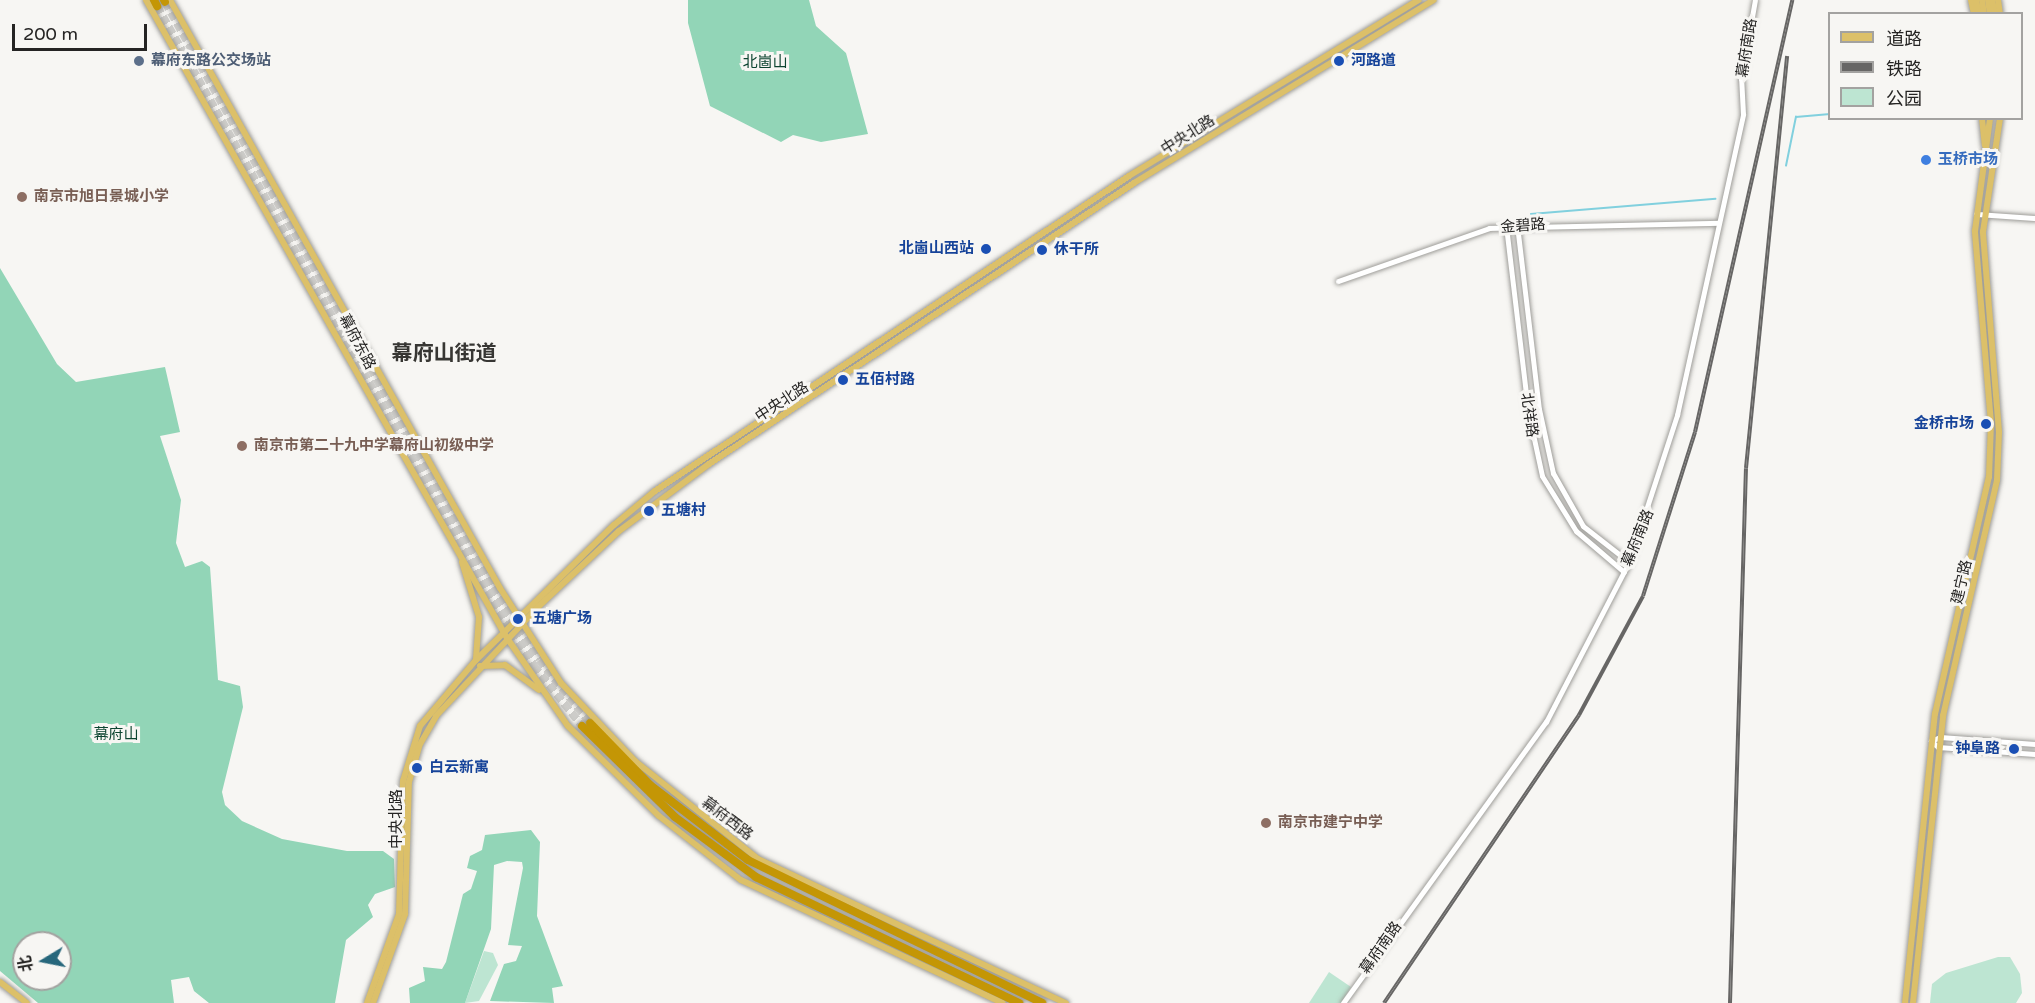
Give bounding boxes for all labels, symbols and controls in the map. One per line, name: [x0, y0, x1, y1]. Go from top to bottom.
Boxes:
scale bar: [15, 12, 150, 50]
legend: [1828, 12, 2023, 120]
street label: 幕府南路: [1733, 17, 1761, 79]
text: 200 m: [23, 23, 78, 45]
text: 道路: [1886, 28, 1922, 50]
place label: 幕府东路公交场站: [151, 52, 271, 70]
place label: 河路道: [1351, 52, 1396, 70]
marker: 幕府东路公交场站: [132, 54, 146, 68]
park label: 北崮山: [743, 54, 787, 72]
marker: 河路道: [1332, 54, 1346, 68]
text: 铁路: [1886, 58, 1922, 80]
text: 公园: [1886, 88, 1922, 110]
street label: 中央北路: [1158, 111, 1218, 159]
place label: 玉桥市场: [1938, 151, 1998, 169]
marker: 玉桥市场: [1919, 153, 1933, 167]
place label: 南京市旭日景城小学: [34, 188, 169, 206]
marker: 南京市旭日景城小学: [15, 190, 29, 204]
street label: 金碧路: [1500, 215, 1546, 237]
place label: 北崮山西站: [899, 240, 974, 258]
place label: 休干所: [1054, 241, 1099, 259]
marker: 北崮山西站: [979, 242, 993, 256]
marker: 休干所: [1035, 243, 1049, 257]
street label: 幕府东路: [335, 311, 379, 373]
district label: 幕府山街道: [392, 341, 496, 367]
place label: 五佰村路: [855, 371, 915, 389]
marker: 五佰村路: [836, 373, 850, 387]
street label: 中央北路: [752, 378, 812, 426]
street label: 北祥路: [1517, 391, 1541, 439]
place label: 金桥市场: [1914, 415, 1974, 433]
marker: 金桥市场: [1979, 417, 1993, 431]
place label: 南京市第二十九中学幕府山初级中学: [254, 437, 494, 455]
marker: 南京市第二十九中学幕府山初级中学: [235, 439, 249, 453]
place label: 五塘村: [661, 502, 706, 520]
marker: 五塘村: [642, 504, 656, 518]
street label: 幕府南路: [1618, 507, 1658, 569]
street label: 建宁路: [1948, 558, 1976, 606]
marker: 五塘广场: [509, 610, 527, 628]
place label: 五塘广场: [532, 610, 592, 628]
park label: 幕府山: [94, 726, 138, 744]
place label: 钟阜路: [1955, 740, 2000, 758]
marker: 钟阜路: [2005, 740, 2023, 758]
place label: 白云新寓: [429, 759, 489, 777]
marker: 白云新寓: [410, 761, 424, 775]
street label: 中央北路: [388, 789, 406, 849]
street label: 幕府西路: [698, 794, 756, 844]
place label: 南京市建宁中学: [1278, 814, 1383, 832]
marker: 南京市建宁中学: [1259, 816, 1273, 830]
street label: 幕府南路: [1356, 918, 1406, 978]
north arrow: [12, 931, 72, 991]
text: 北: [15, 954, 37, 973]

